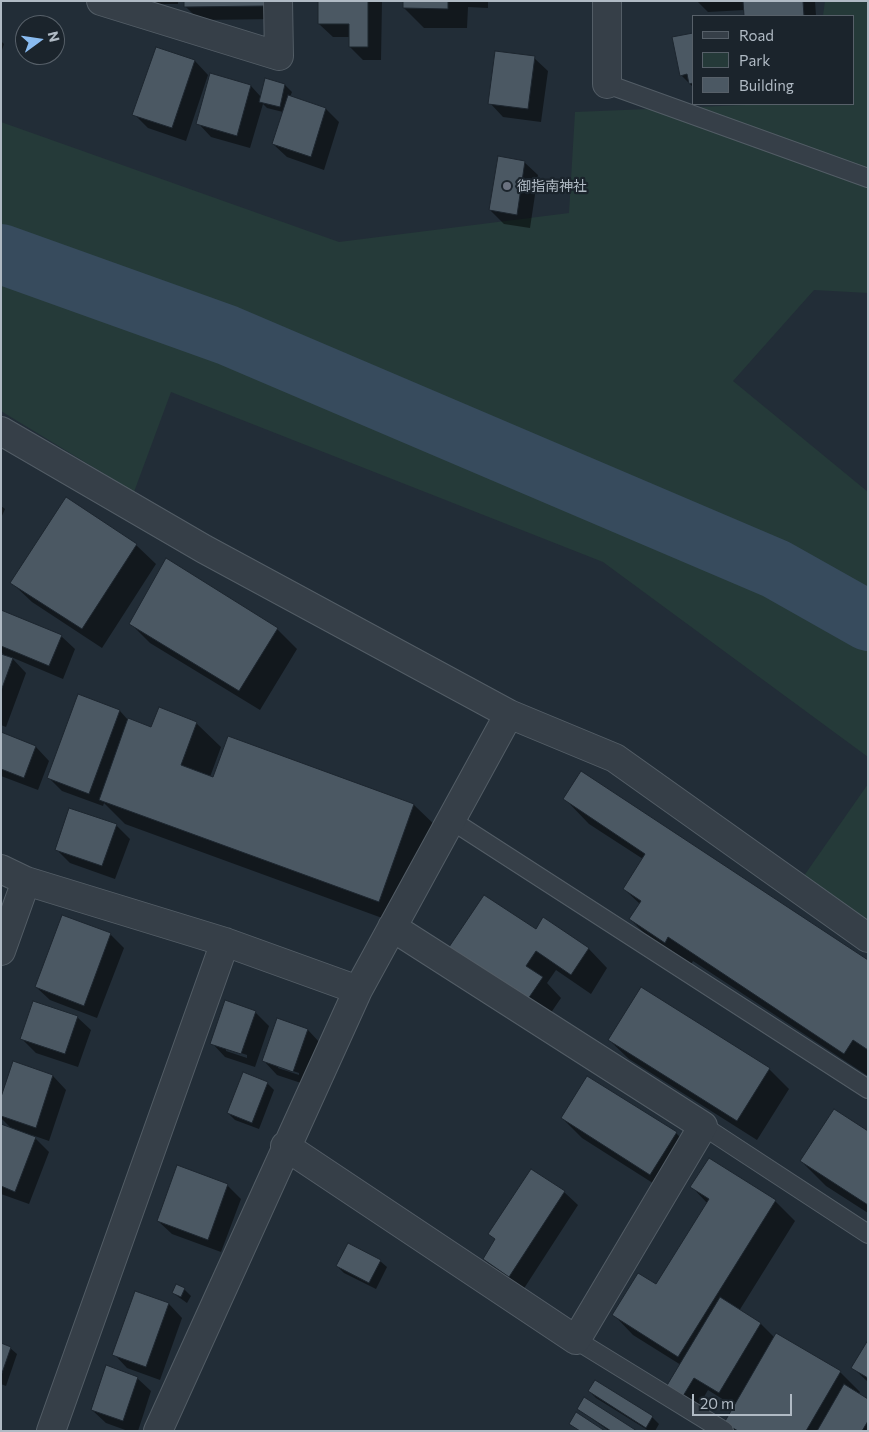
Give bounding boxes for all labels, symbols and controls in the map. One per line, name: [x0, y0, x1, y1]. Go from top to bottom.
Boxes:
north arrow: [15, 15, 65, 65]
legend: [692, 15, 854, 105]
text: Road: [739, 26, 774, 44]
text: N: [45, 29, 64, 44]
text: Park: [739, 51, 770, 69]
text: Building: [739, 76, 794, 94]
place label: 御指南神社: [517, 178, 587, 194]
marker: 御指南神社: [501, 180, 513, 192]
scale bar: [694, 1384, 794, 1416]
text: 20 m: [700, 1394, 734, 1412]

